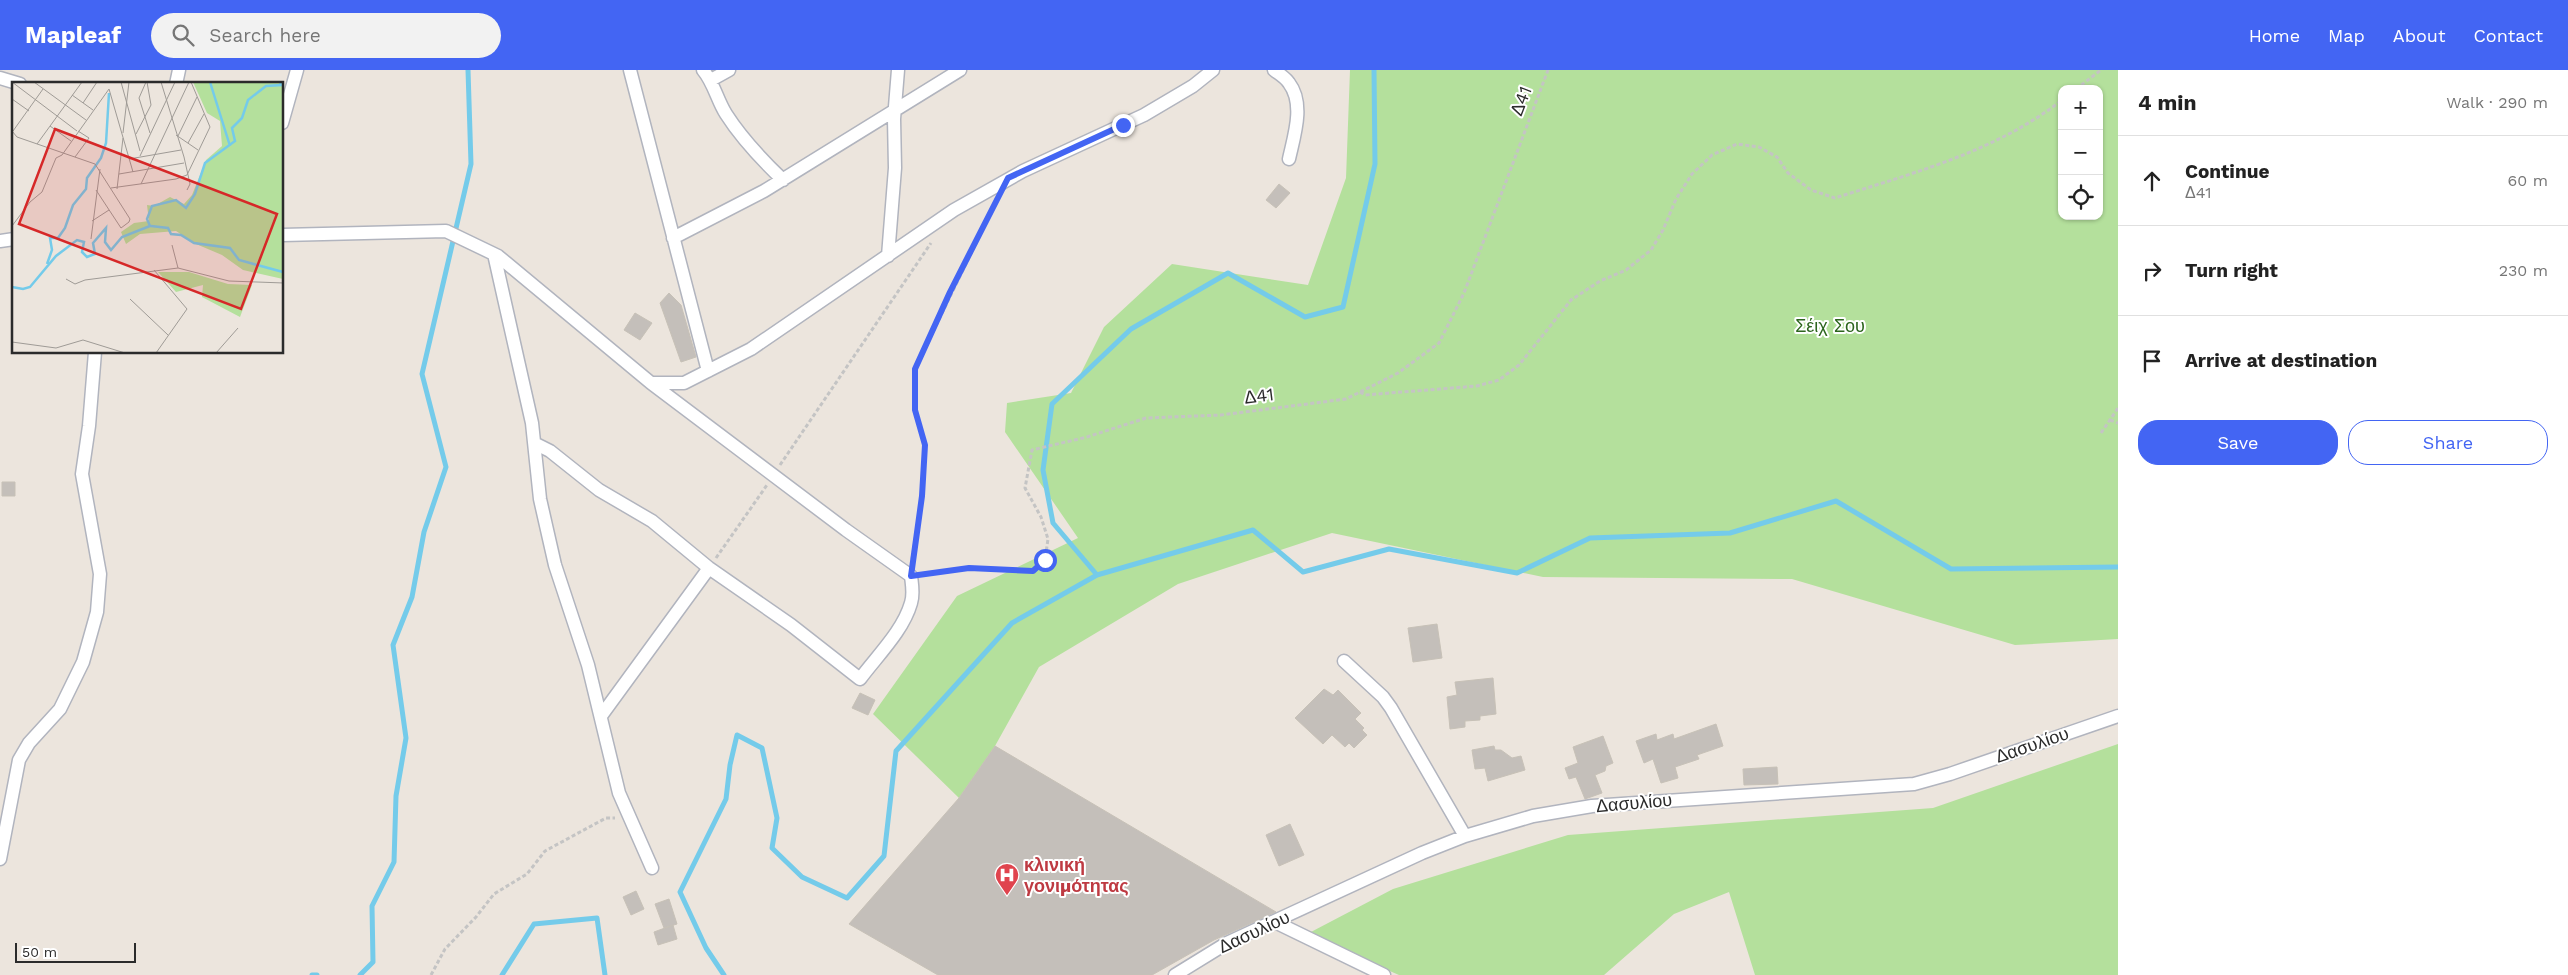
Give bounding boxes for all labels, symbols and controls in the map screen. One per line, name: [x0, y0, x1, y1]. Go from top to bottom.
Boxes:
search box: [151, 13, 501, 58]
text: Mapleaf: [25, 21, 121, 49]
icon: search: [169, 21, 197, 49]
text: Search here: [209, 24, 321, 47]
text: Home: [2249, 25, 2300, 46]
text: Map: [2328, 25, 2365, 46]
text: About: [2393, 25, 2445, 46]
text: Contact: [2473, 25, 2543, 46]
inset map: [12, 82, 284, 354]
street label: Δ41: [1505, 83, 1536, 118]
map controls: [2058, 85, 2103, 220]
button: +: [2058, 85, 2103, 130]
text: 4 min: [2138, 90, 2196, 115]
text: Walk · 290 m: [2446, 93, 2548, 112]
route end: [1112, 114, 1135, 137]
button: −: [2058, 130, 2103, 175]
text: Continue: [2185, 160, 2269, 183]
icon: ahead: [2138, 167, 2166, 195]
text: 60 m: [2508, 171, 2548, 190]
button: locate: [2058, 175, 2103, 220]
text: Δ41: [2185, 183, 2211, 202]
icon: right: [2138, 257, 2166, 285]
text: Turn right: [2185, 259, 2278, 282]
text: 230 m: [2499, 261, 2548, 280]
park label: Σέιχ Σου: [1795, 315, 1865, 336]
icon: arrive: [2138, 347, 2166, 375]
text: Arrive at destination: [2185, 349, 2377, 372]
street label: Δ41: [1243, 383, 1275, 408]
button: Save: [2138, 420, 2338, 465]
button: Share: [2348, 420, 2548, 465]
route start: [1034, 549, 1057, 572]
street label: Δασυλίου: [1992, 722, 2071, 767]
street label: Δασυλίου: [1595, 789, 1673, 816]
place label: κλινική γονιμότητας: [1024, 854, 1129, 896]
hospital icon: κλινική γονιμότητας: [994, 862, 1020, 896]
street label: Δασυλίου: [1215, 906, 1293, 957]
scale bar: [15, 940, 136, 963]
text: 50 m: [22, 944, 57, 960]

